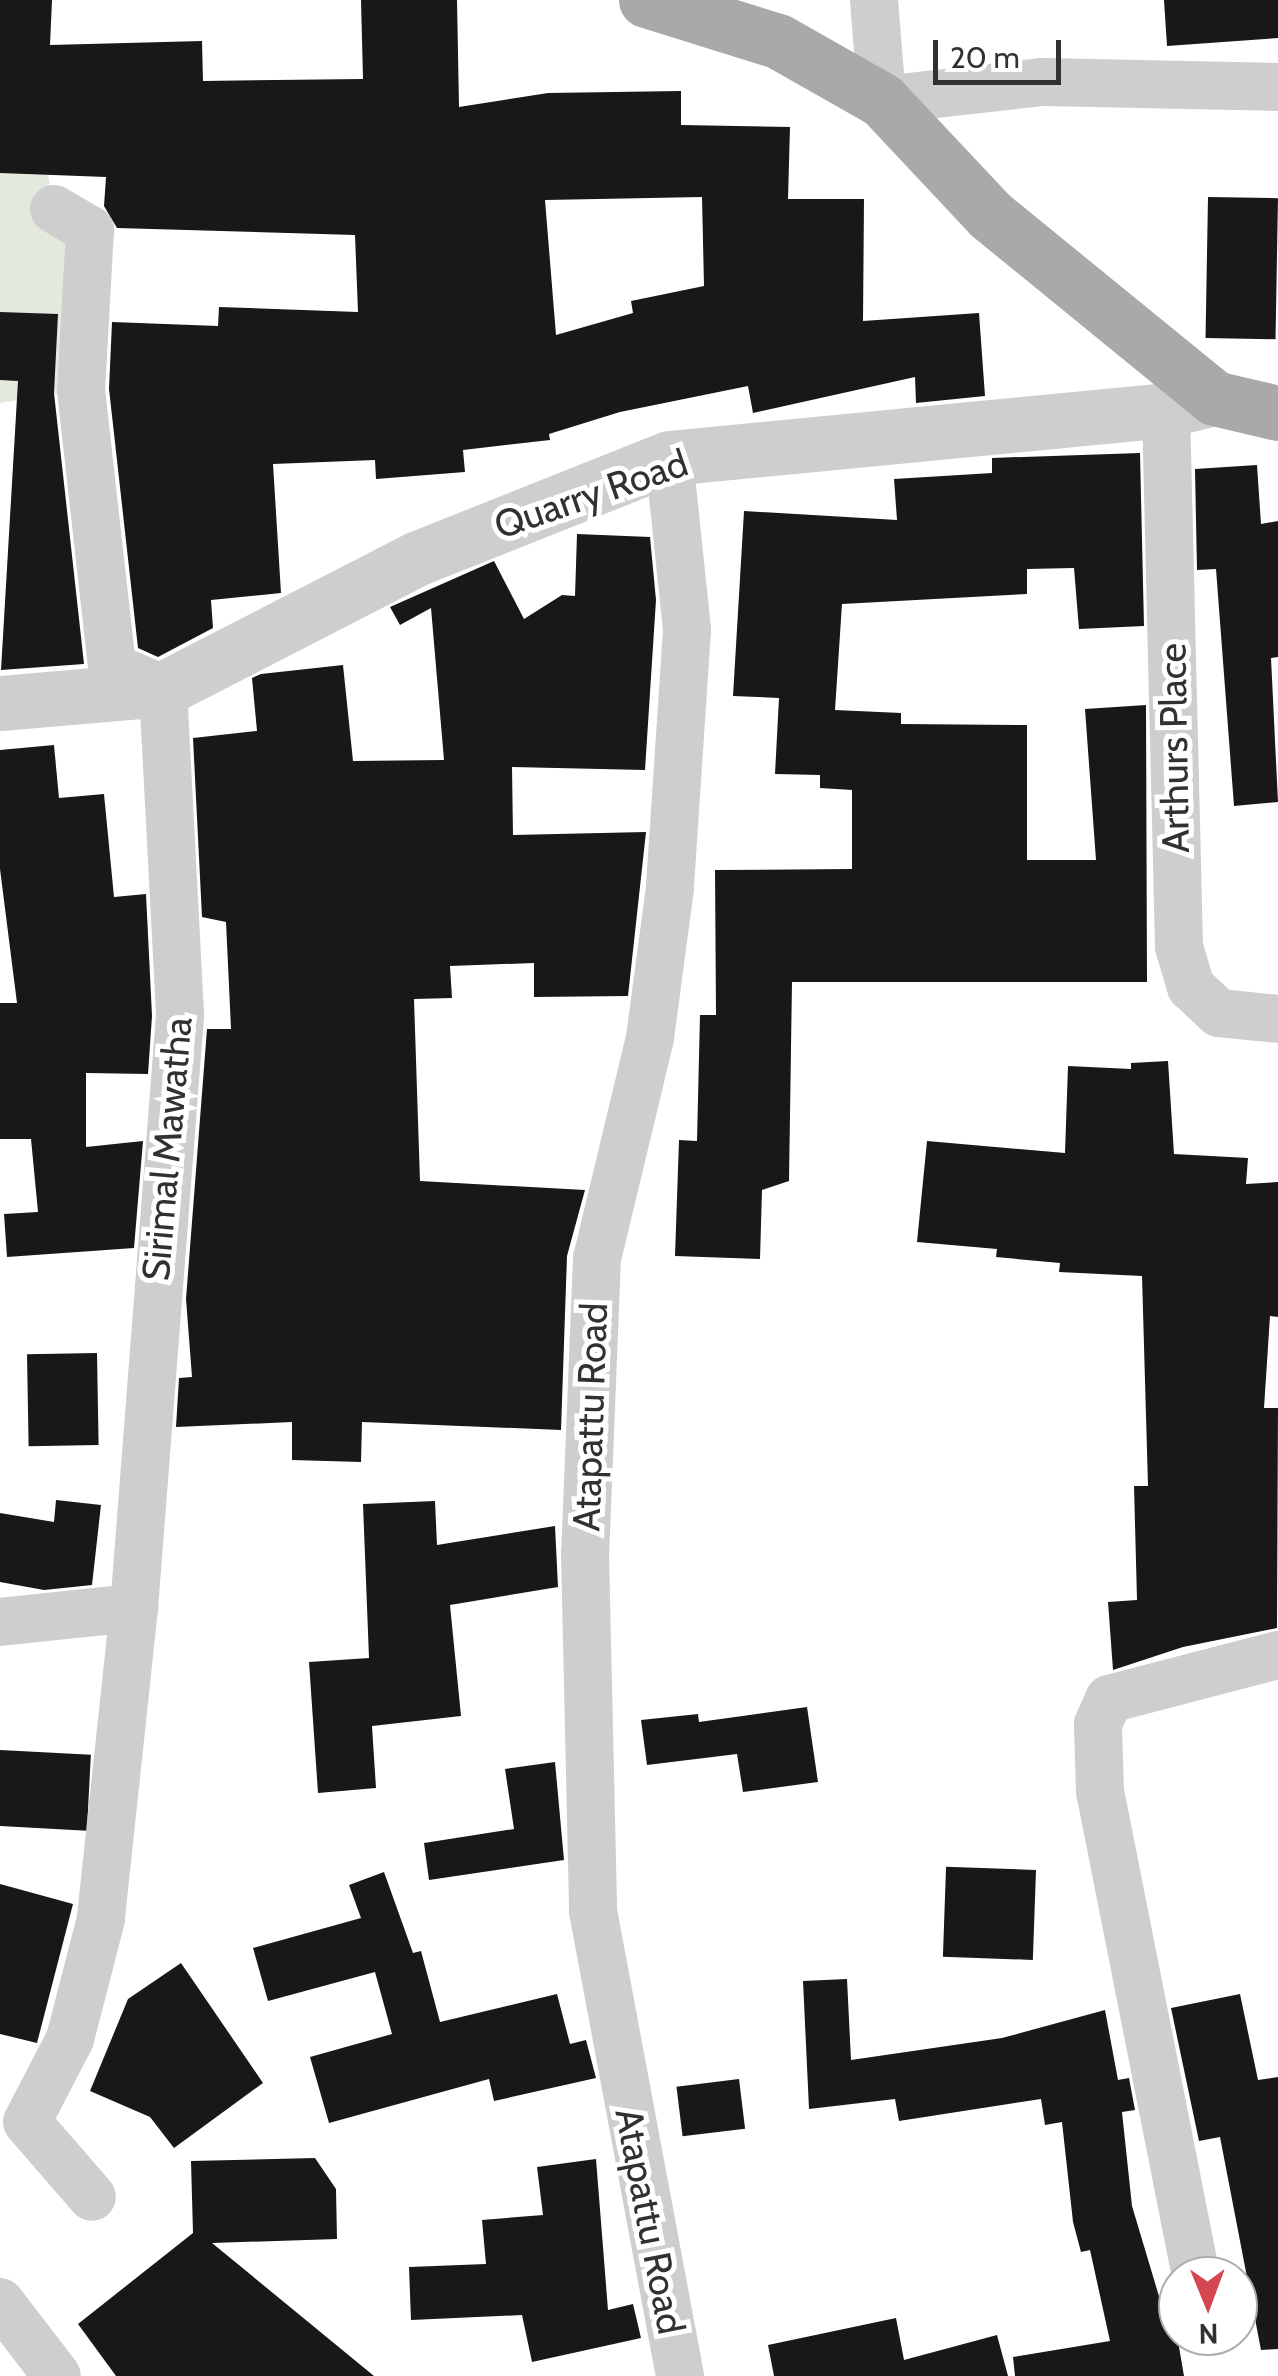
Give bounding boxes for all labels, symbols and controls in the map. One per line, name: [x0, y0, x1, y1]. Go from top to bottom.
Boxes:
scale bar: [938, 20, 1066, 82]
text: 20 m: [950, 39, 1020, 76]
street label: Quarry Road: [488, 440, 694, 548]
street label: Arthurs Place: [1149, 643, 1199, 853]
street label: Sirimal Mawatha: [133, 1015, 201, 1283]
street label: Atapattu Road: [563, 1302, 617, 1532]
street label: Atapattu Road: [606, 2104, 694, 2338]
north arrow: [1158, 2256, 1258, 2356]
text: N: [1198, 2317, 1219, 2351]

